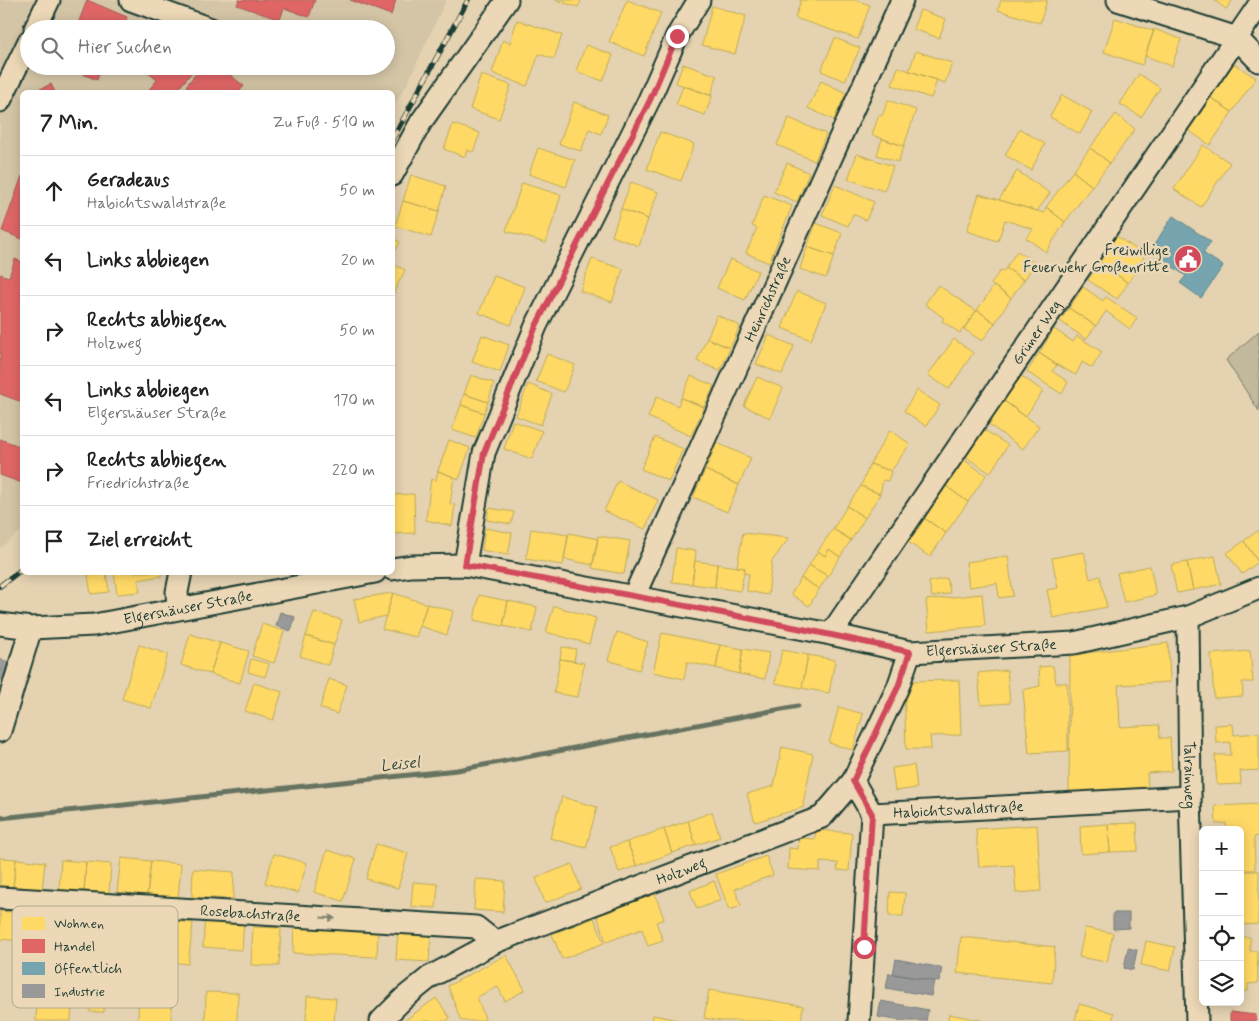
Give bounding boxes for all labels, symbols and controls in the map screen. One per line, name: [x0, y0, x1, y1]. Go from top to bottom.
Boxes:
search box: [20, 20, 395, 75]
route end: [666, 25, 689, 48]
icon: search: [38, 34, 66, 62]
text: Hier suchen: [78, 35, 172, 60]
text: 7 Min.: [40, 109, 98, 137]
text: Zu Fuß · 510 m: [273, 112, 375, 133]
text: Geradeaus: [87, 168, 169, 193]
icon: ahead: [40, 177, 68, 205]
text: 50 m: [339, 180, 375, 201]
text: Habichtswaldstraße: [87, 193, 226, 214]
place label: Freiwillige Feuerwehr Großenritte: [1023, 241, 1169, 278]
public building icon: Freiwillige Feuerwehr Großenritte: [1173, 244, 1203, 274]
icon: left: [40, 247, 68, 275]
text: Links abbiegen: [87, 248, 209, 273]
text: 20 m: [341, 250, 375, 271]
street label: Heinrichstraße: [741, 253, 797, 345]
street label: Grüner Weg: [1008, 296, 1066, 369]
text: Rechts abbiegen: [87, 308, 226, 333]
icon: right: [40, 317, 68, 345]
text: 50 m: [339, 320, 375, 341]
text: Holzweg: [87, 333, 142, 354]
text: Links abbiegen: [87, 378, 209, 403]
icon: left: [40, 387, 68, 415]
text: 170 m: [333, 390, 375, 411]
text: Elgershäuser Straße: [87, 403, 227, 424]
text: Rechts abbiegen: [87, 448, 226, 473]
icon: right: [40, 457, 68, 485]
text: 220 m: [332, 460, 375, 481]
text: Friedrichstraße: [87, 473, 190, 494]
icon: arrive: [40, 527, 68, 555]
text: Ziel erreicht: [87, 528, 192, 553]
street label: Elgershäuser Straße: [122, 586, 254, 630]
street label: Elgershäuser Straße: [925, 635, 1057, 662]
street label: Talrainweg: [1178, 741, 1199, 809]
water label: Leisel: [379, 752, 423, 777]
street label: Habichtswaldstraße: [893, 797, 1024, 824]
map controls: [1199, 826, 1244, 1006]
button: +: [1199, 826, 1244, 871]
street label: Holzweg: [654, 853, 710, 890]
button: −: [1199, 871, 1244, 916]
street label: Rosebachstraße: [200, 901, 301, 927]
legend: [12, 906, 178, 1008]
one-way arrow: [320, 914, 336, 922]
text: Wohnen: [54, 915, 104, 933]
button: locate: [1199, 916, 1244, 961]
route start: [853, 936, 876, 959]
text: Handel: [54, 938, 95, 956]
text: Öffentlich: [54, 960, 122, 978]
button: layers: [1199, 961, 1244, 1006]
text: Industrie: [54, 983, 105, 1001]

